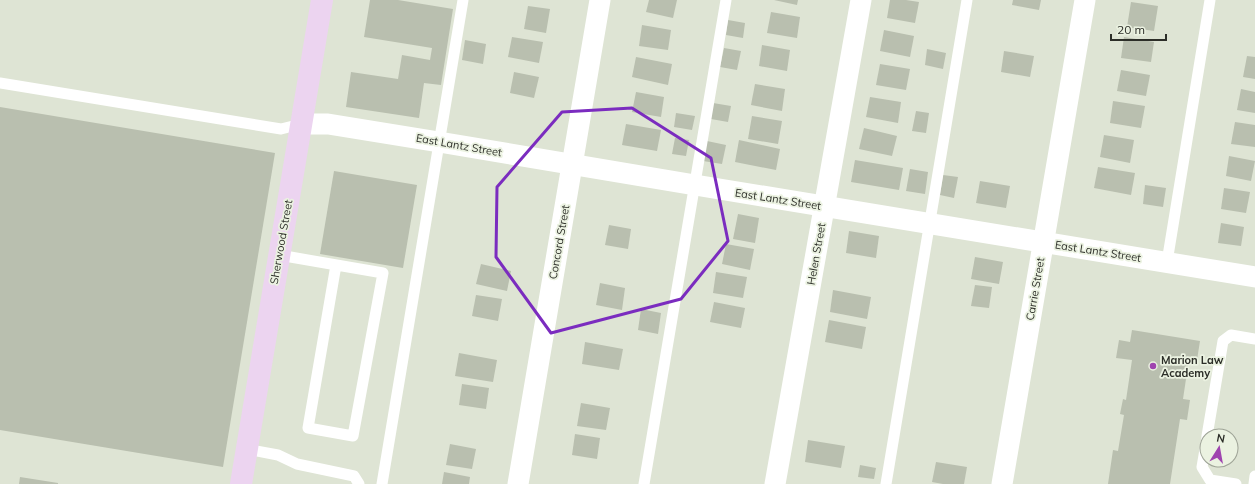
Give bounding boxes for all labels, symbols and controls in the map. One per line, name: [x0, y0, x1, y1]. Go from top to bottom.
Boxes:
scale bar: [1111, 16, 1166, 42]
text: 20 m: [1117, 22, 1145, 37]
street label: East Lantz Street: [415, 131, 503, 159]
street label: East Lantz Street: [734, 185, 822, 213]
street label: Sherwood Street: [267, 199, 295, 285]
street label: Concord Street: [546, 204, 572, 280]
street label: Helen Street: [804, 222, 828, 286]
street label: East Lantz Street: [1054, 237, 1142, 265]
street label: Carrie Street: [1023, 256, 1047, 322]
place label: Marion Law Academy: [1161, 353, 1224, 380]
marker: Marion Law Academy: [1148, 361, 1158, 371]
north arrow: [1199, 428, 1239, 468]
text: N: [1215, 431, 1226, 446]

